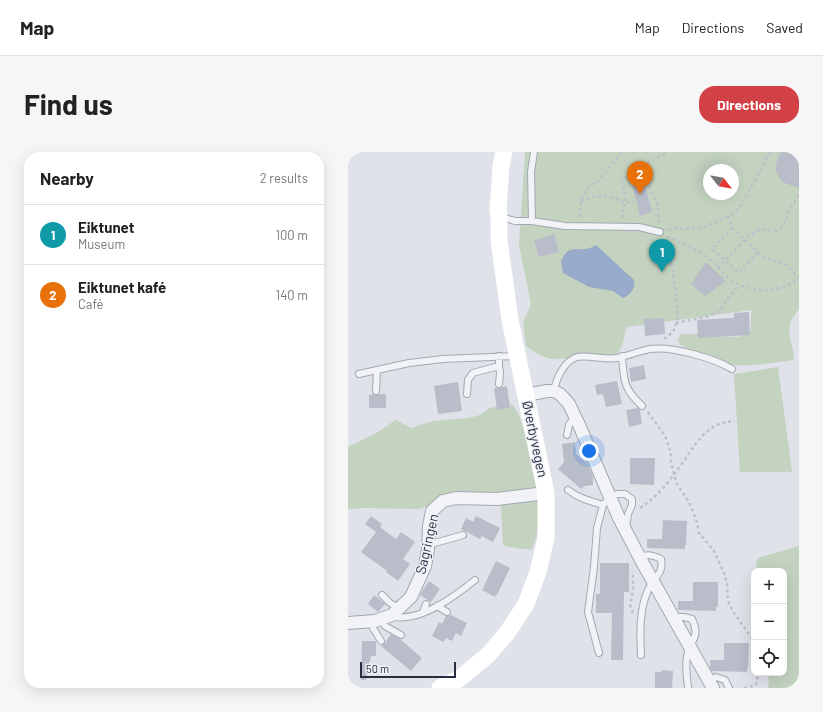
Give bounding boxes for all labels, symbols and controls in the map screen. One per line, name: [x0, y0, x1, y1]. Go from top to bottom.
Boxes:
text: Map: [20, 16, 54, 39]
text: Map: [635, 19, 660, 36]
text: Directions: [682, 19, 744, 36]
text: Saved: [766, 19, 803, 36]
button: Directions: [699, 86, 799, 123]
text: Find us: [24, 87, 113, 121]
pin: 2: [627, 161, 653, 194]
north arrow: [703, 164, 739, 200]
text: Nearby: [40, 168, 94, 188]
text: 2 results: [260, 170, 308, 186]
text: Eiktunet: [78, 218, 134, 236]
text: 1: [51, 227, 55, 243]
text: 100 m: [275, 227, 308, 243]
text: Museum: [78, 236, 125, 252]
pin: 1: [649, 239, 675, 272]
text: Eiktunet kafé: [78, 278, 166, 296]
text: 2: [49, 287, 57, 303]
text: 140 m: [276, 287, 308, 303]
text: Café: [78, 296, 103, 312]
street label: Øverbyvegen: [519, 399, 552, 479]
your location: [579, 441, 599, 461]
street label: Sagringen: [411, 512, 442, 576]
map controls: [751, 568, 787, 676]
button: +: [751, 568, 787, 604]
button: −: [751, 604, 787, 640]
button: locate: [751, 640, 787, 676]
scale bar: [360, 660, 456, 679]
text: 50 m: [366, 662, 389, 675]

